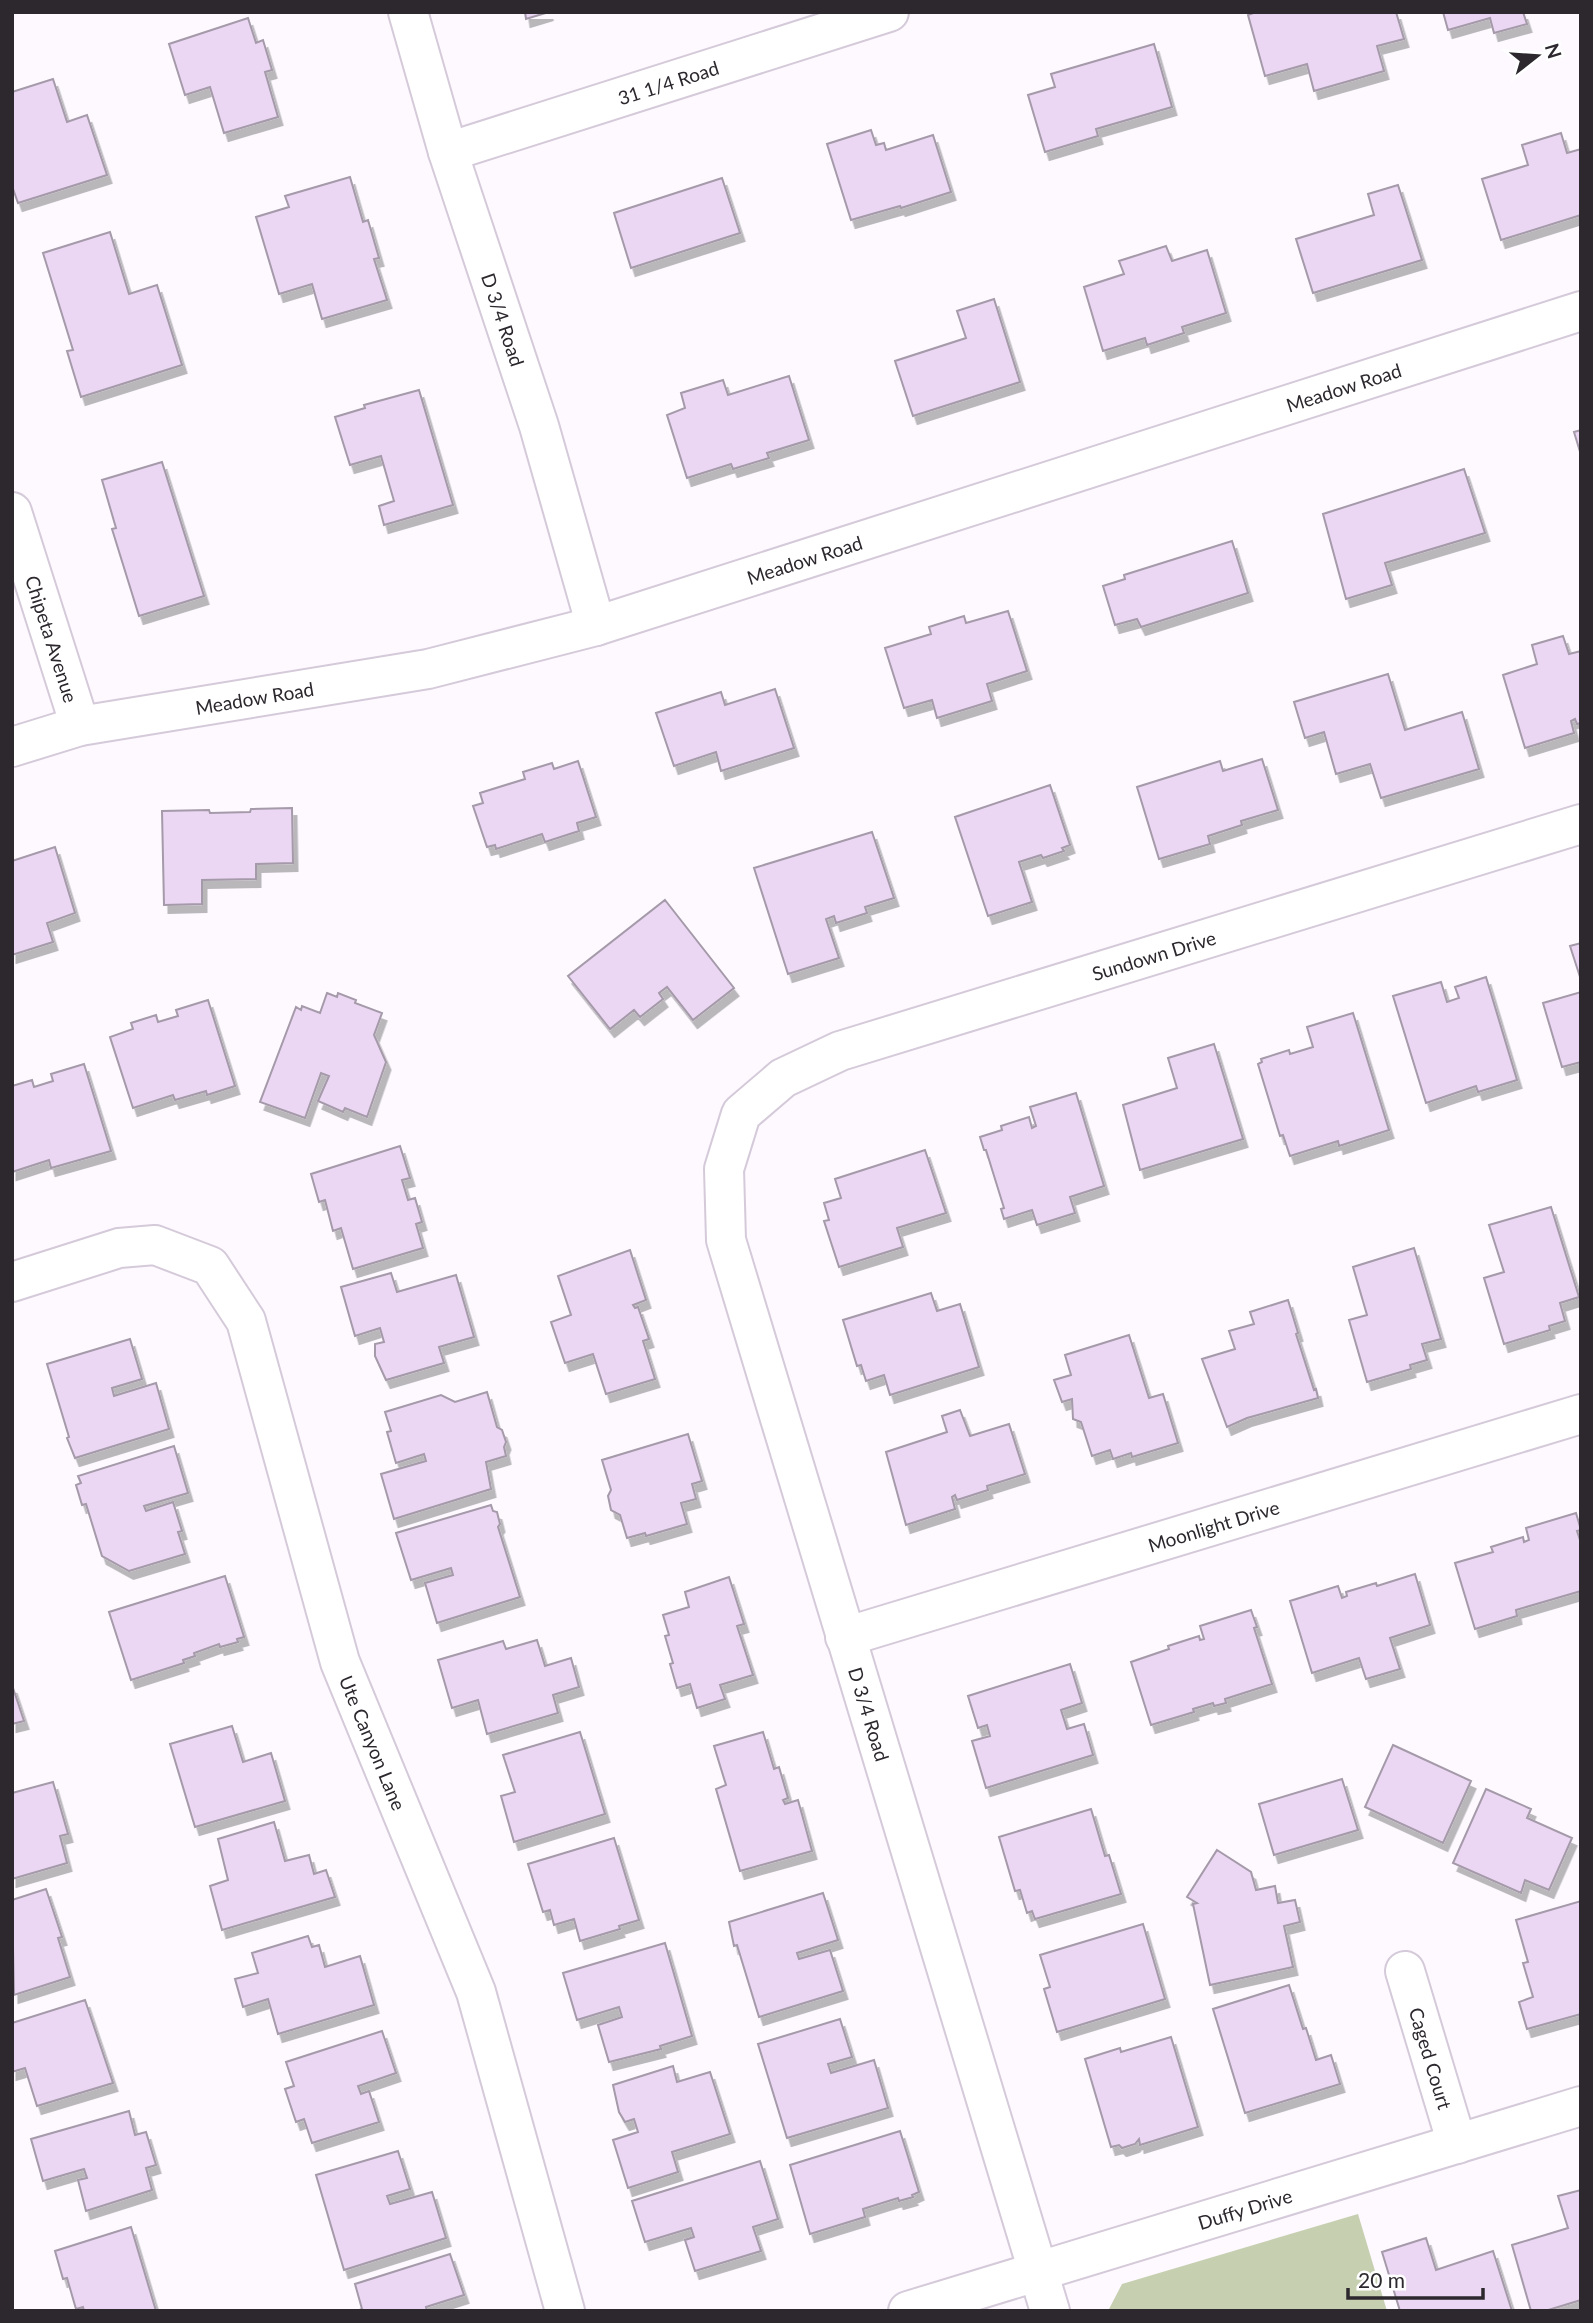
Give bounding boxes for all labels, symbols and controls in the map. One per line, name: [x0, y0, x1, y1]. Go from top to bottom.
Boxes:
north arrow: [1502, 21, 1572, 91]
text: N: [1541, 41, 1567, 61]
street label: 31 1/4 Road: [615, 55, 722, 109]
street label: D 3/4 Road: [477, 270, 530, 369]
street label: Meadow Road: [1283, 358, 1404, 416]
street label: Meadow Road: [744, 530, 865, 589]
street label: Chipeta Avenue: [21, 572, 83, 705]
street label: Meadow Road: [194, 676, 315, 718]
street label: Sundown Drive: [1089, 925, 1218, 985]
street label: Moonlight Drive: [1145, 1495, 1282, 1556]
street label: D 3/4 Road: [844, 1664, 894, 1764]
street label: Ute Canyon Lane: [335, 1672, 411, 1813]
street label: Caged Court: [1405, 2005, 1457, 2112]
street label: Duffy Drive: [1195, 2183, 1295, 2234]
scale bar: [1348, 2256, 1483, 2300]
text: 20 m: [1358, 2267, 1405, 2292]

